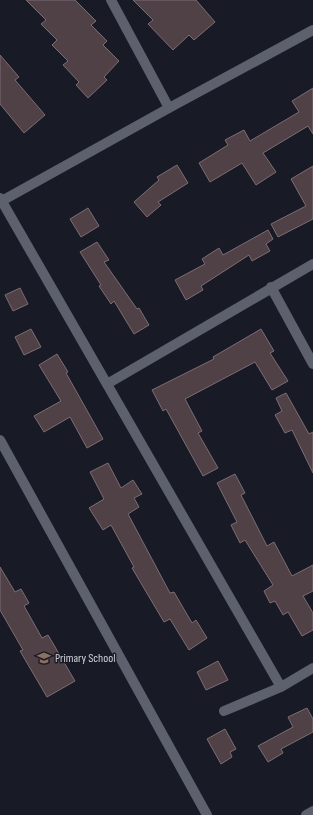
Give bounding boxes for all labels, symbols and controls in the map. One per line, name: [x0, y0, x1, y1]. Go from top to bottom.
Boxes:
school or university icon: Primary School: [36, 650, 52, 666]
place label: Primary School: [55, 651, 115, 666]

